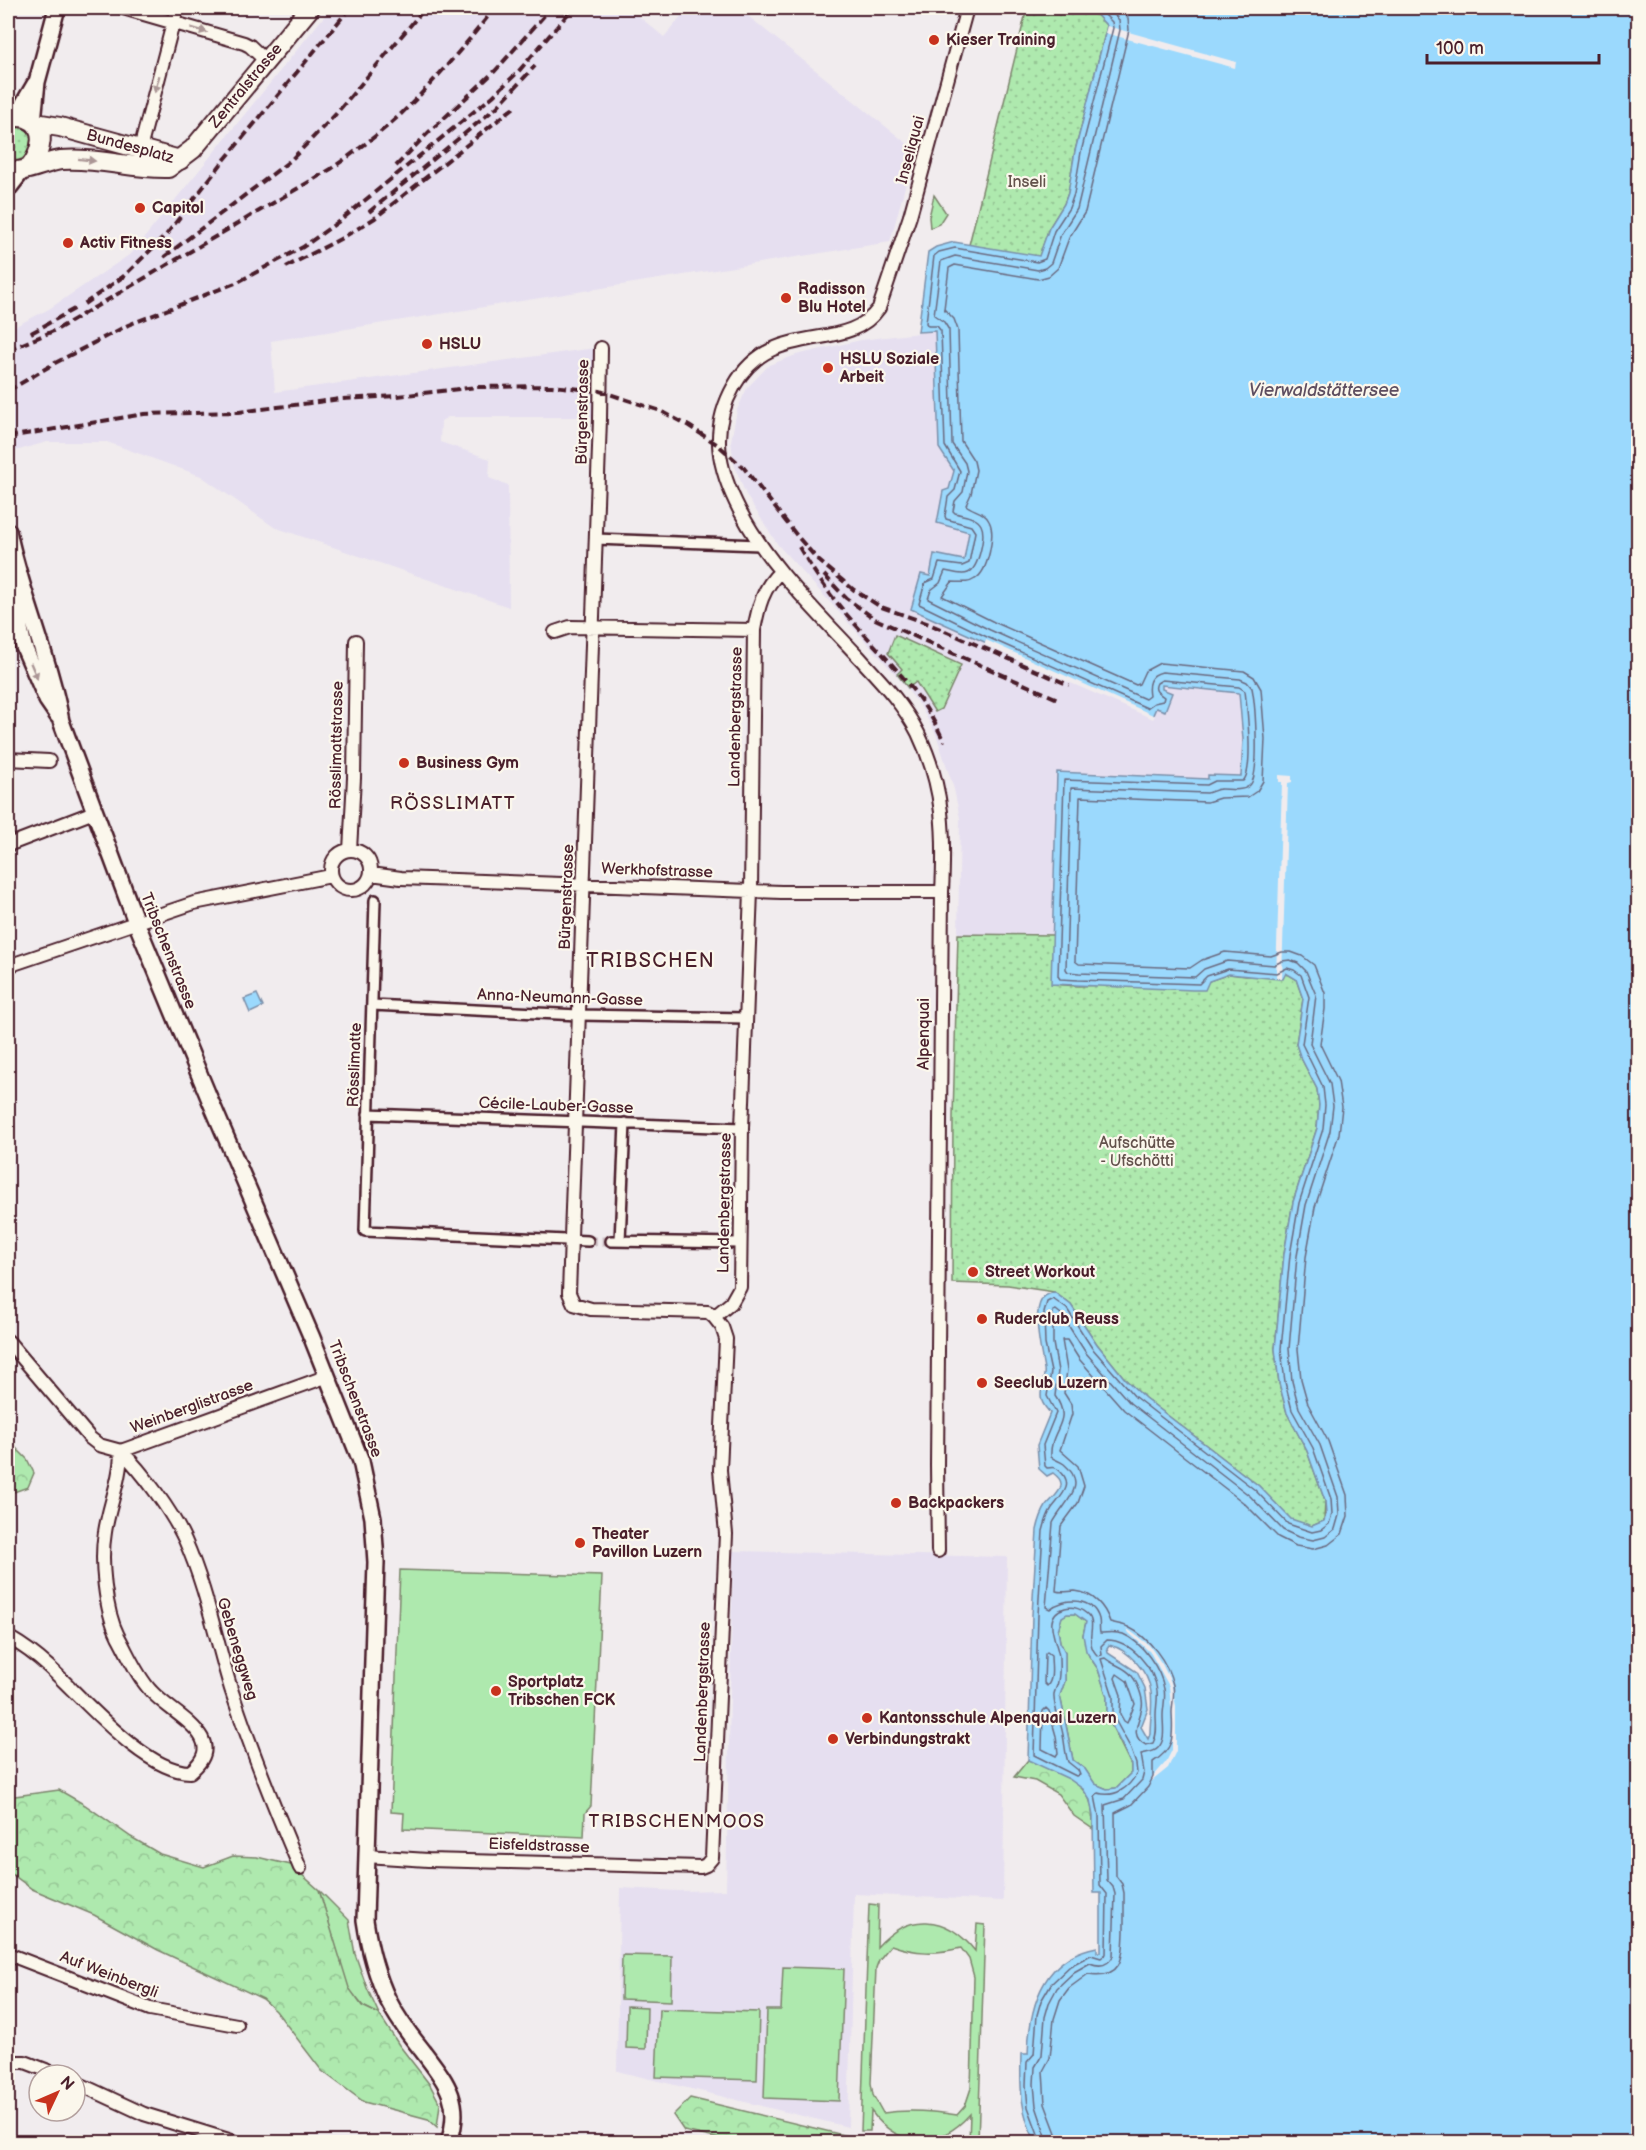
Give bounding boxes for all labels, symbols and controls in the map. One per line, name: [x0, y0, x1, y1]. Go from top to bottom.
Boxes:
one-way arrow: [190, 26, 208, 35]
scale bar: [1427, 27, 1600, 65]
place label: Kieser Training: [946, 31, 1055, 50]
marker: Kieser Training: [927, 33, 941, 47]
text: 100 m: [1436, 38, 1484, 59]
street label: Zentralstrasse: [205, 39, 287, 132]
one-way arrow: [151, 75, 161, 93]
street label: Inseliquai: [893, 114, 929, 186]
street label: Bundesplatz: [84, 125, 176, 167]
one-way arrow: [78, 155, 97, 165]
park label: Inseli: [1008, 173, 1046, 192]
place label: Capitol: [152, 199, 204, 218]
marker: Capitol: [133, 201, 147, 215]
place label: Activ Fitness: [79, 234, 172, 253]
marker: Activ Fitness: [61, 236, 75, 250]
place label: Radisson Blu Hotel: [798, 280, 866, 317]
marker: Radisson Blu Hotel: [779, 291, 793, 305]
place label: HSLU: [439, 335, 481, 354]
marker: HSLU: [420, 337, 434, 351]
place label: HSLU Soziale Arbeit: [839, 350, 939, 387]
street label: Bürgenstrasse: [573, 358, 593, 465]
marker: HSLU Soziale Arbeit: [821, 361, 835, 375]
water label: Vierwaldstättersee: [1249, 380, 1399, 401]
street label: Landenbergstrasse: [725, 646, 747, 787]
one-way arrow: [30, 663, 39, 680]
street label: Rösslimattstrasse: [326, 680, 348, 809]
place label: Business Gym: [416, 754, 519, 773]
marker: Business Gym: [397, 756, 411, 770]
district label: RÖSSLIMATT: [390, 792, 516, 814]
street label: Bürgenstrasse: [556, 843, 578, 950]
street label: Werkhofstrasse: [601, 860, 714, 882]
street label: Tribschenstrasse: [136, 890, 200, 1012]
district label: TRIBSCHEN: [587, 949, 715, 973]
street label: Anna-Neumann-Gasse: [477, 986, 644, 1010]
street label: Alpenquai: [915, 998, 934, 1070]
street label: Rösslimatte: [344, 1022, 366, 1108]
street label: Cécile-Lauber-Gasse: [478, 1094, 634, 1118]
street label: Landenbergstrasse: [714, 1132, 736, 1273]
park label: Aufschütte - Ufschötti: [1099, 1134, 1176, 1171]
place label: Street Workout: [985, 1263, 1096, 1282]
marker: Street Workout: [966, 1265, 980, 1279]
place label: Ruderclub Reuss: [994, 1310, 1119, 1329]
marker: Ruderclub Reuss: [975, 1312, 989, 1326]
street label: Tribschenstrasse: [324, 1338, 386, 1461]
place label: Seeclub Luzern: [994, 1374, 1108, 1393]
street label: Weinberglistrasse: [128, 1376, 256, 1438]
marker: Seeclub Luzern: [975, 1376, 989, 1390]
place label: Backpackers: [908, 1494, 1004, 1513]
marker: Backpackers: [889, 1496, 903, 1510]
place label: Theater Pavillon Luzern: [592, 1525, 702, 1562]
marker: Theater Pavillon Luzern: [573, 1536, 587, 1550]
street label: Gebeneggweg: [212, 1595, 262, 1703]
street label: Landenbergstrasse: [691, 1621, 715, 1763]
place label: Sportplatz Tribschen FCK: [508, 1673, 616, 1710]
marker: Sportplatz Tribschen FCK: [489, 1684, 503, 1698]
place label: Kantonsschule Alpenquai Luzern: [879, 1709, 1117, 1728]
marker: Kantonsschule Alpenquai Luzern: [860, 1711, 874, 1725]
place label: Verbindungstrakt: [845, 1730, 971, 1749]
marker: Verbindungstrakt: [826, 1732, 840, 1746]
district label: TRIBSCHENMOOS: [589, 1811, 765, 1832]
street label: Eisfeldstrasse: [488, 1835, 590, 1857]
street label: Auf Weinbergli: [57, 1948, 161, 2002]
north arrow: [27, 2063, 87, 2123]
text: N: [56, 2073, 78, 2095]

